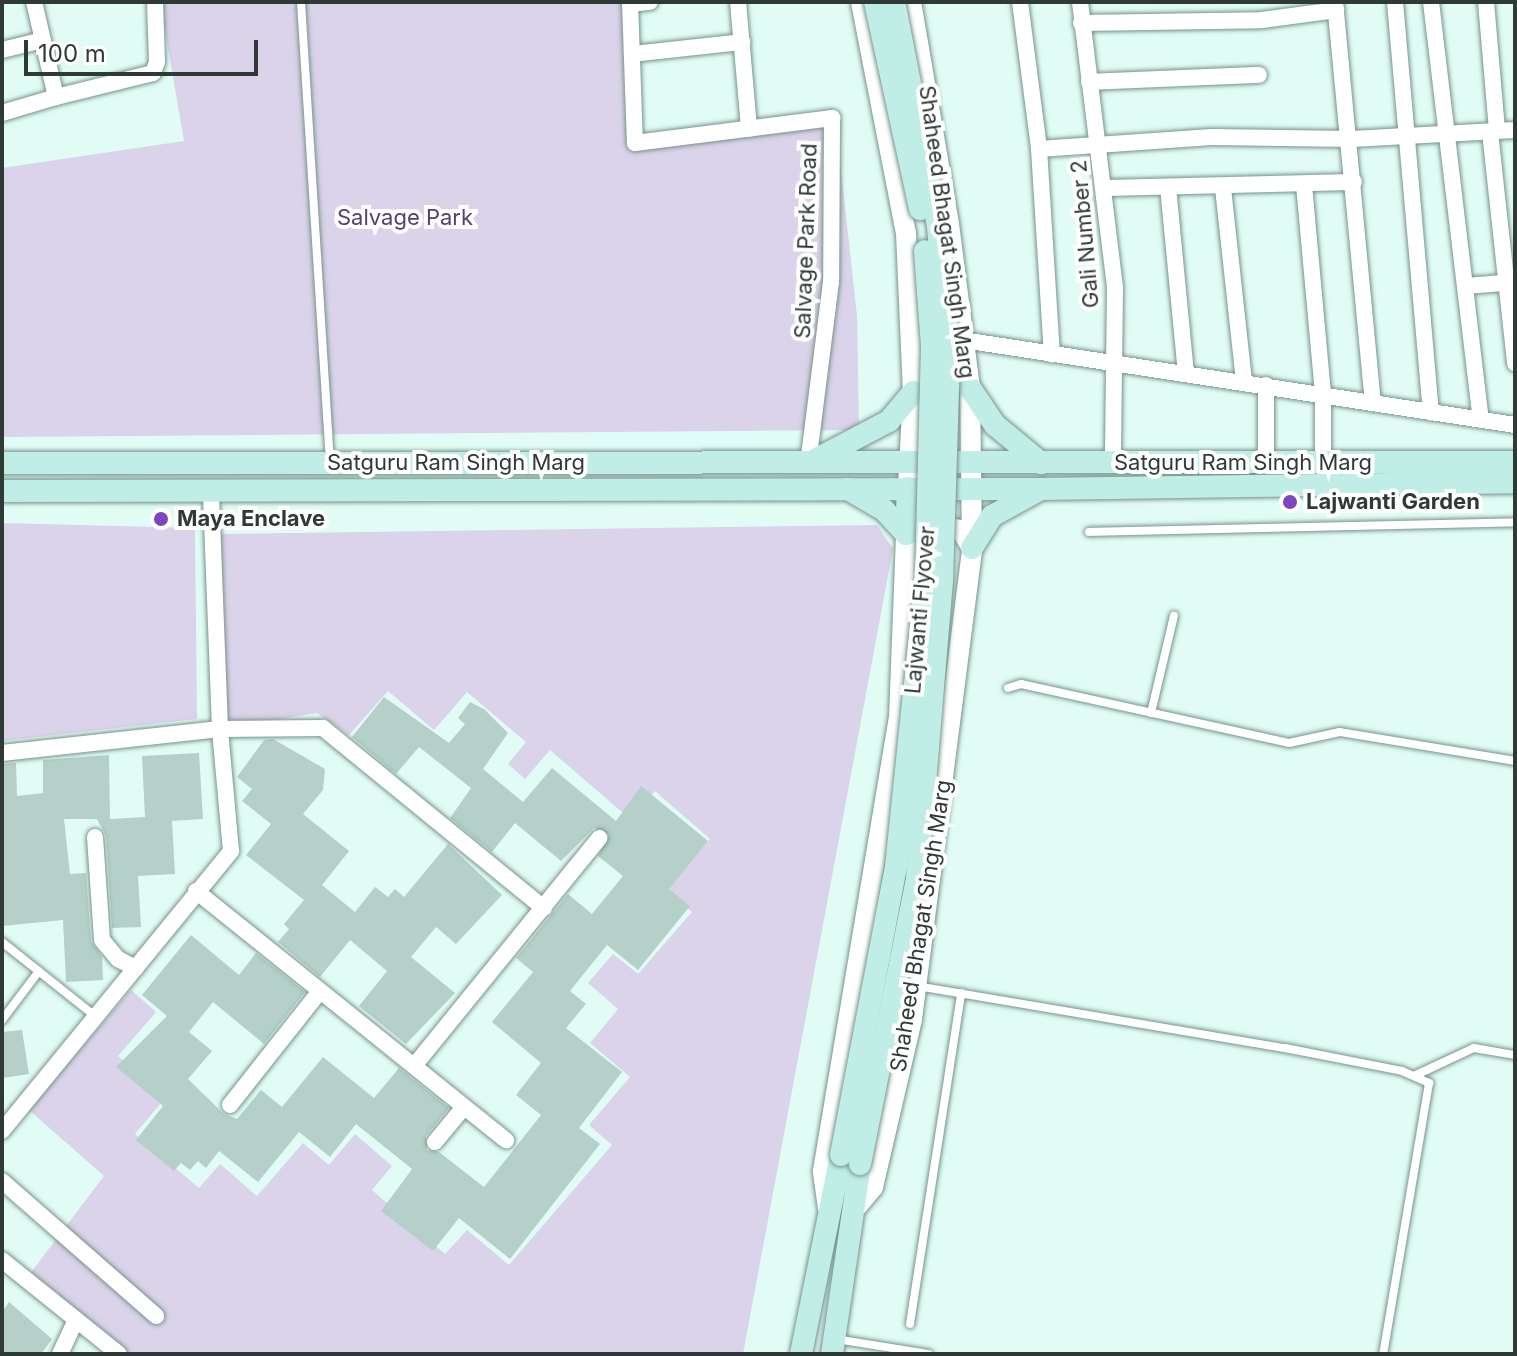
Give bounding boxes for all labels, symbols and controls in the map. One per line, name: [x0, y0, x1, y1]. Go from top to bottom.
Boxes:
scale bar: [28, 24, 262, 74]
text: 100 m: [38, 39, 106, 68]
street label: Shaheed Bhagat Singh Marg: [913, 84, 981, 380]
street label: Salvage Park Road: [789, 143, 823, 339]
street label: Gali Number 2: [1065, 159, 1105, 309]
park label: Salvage Park: [337, 205, 473, 231]
street label: Satguru Ram Singh Marg: [327, 450, 585, 476]
street label: Satguru Ram Singh Marg: [1114, 450, 1372, 476]
place label: Lajwanti Garden: [1306, 489, 1480, 515]
marker: Lajwanti Garden: [1281, 493, 1299, 511]
place label: Maya Enclave: [177, 506, 325, 532]
marker: Maya Enclave: [152, 510, 170, 528]
street label: Lajwanti Flyover: [900, 525, 940, 695]
street label: Shaheed Bhagat Singh Marg: [885, 778, 957, 1074]

